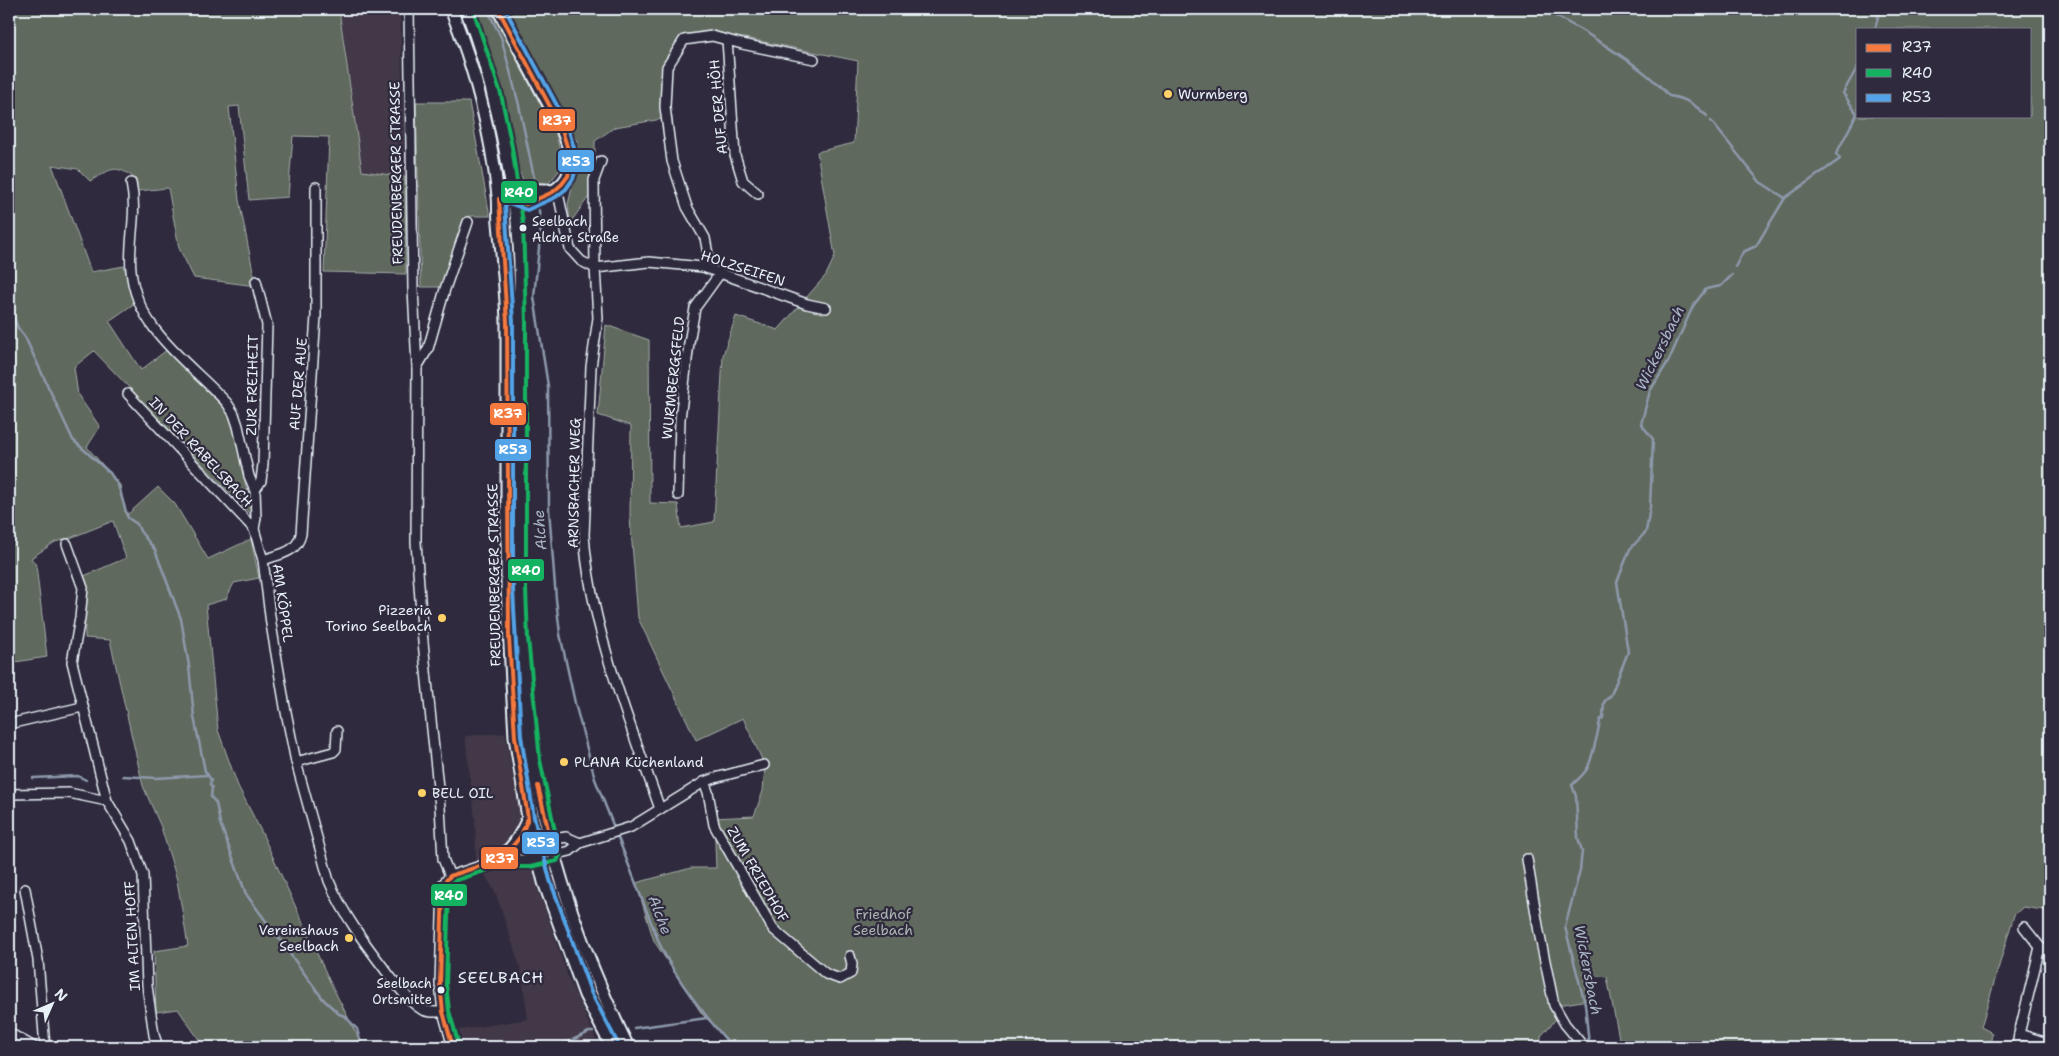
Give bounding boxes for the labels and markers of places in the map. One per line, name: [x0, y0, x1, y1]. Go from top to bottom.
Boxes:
place label: Wurmberg: [1178, 85, 1248, 103]
marker: Wurmberg: [1162, 88, 1174, 100]
place label: Seelbach Alcher Straße: [532, 213, 619, 246]
marker: Seelbach Alcher Straße: [518, 223, 528, 233]
place label: Pizzeria Torino Seelbach: [325, 601, 432, 635]
marker: Pizzeria Torino Seelbach: [436, 612, 448, 624]
place label: PLANA Küchenland: [574, 753, 704, 771]
marker: PLANA Küchenland: [558, 756, 570, 768]
place label: BELL OIL: [432, 784, 494, 802]
marker: BELL OIL: [416, 787, 428, 799]
place label: Vereinshaus Seelbach: [259, 921, 339, 955]
marker: Vereinshaus Seelbach: [343, 932, 355, 944]
place label: Seelbach Ortsmitte: [372, 975, 432, 1008]
marker: Seelbach Ortsmitte: [436, 985, 446, 995]

